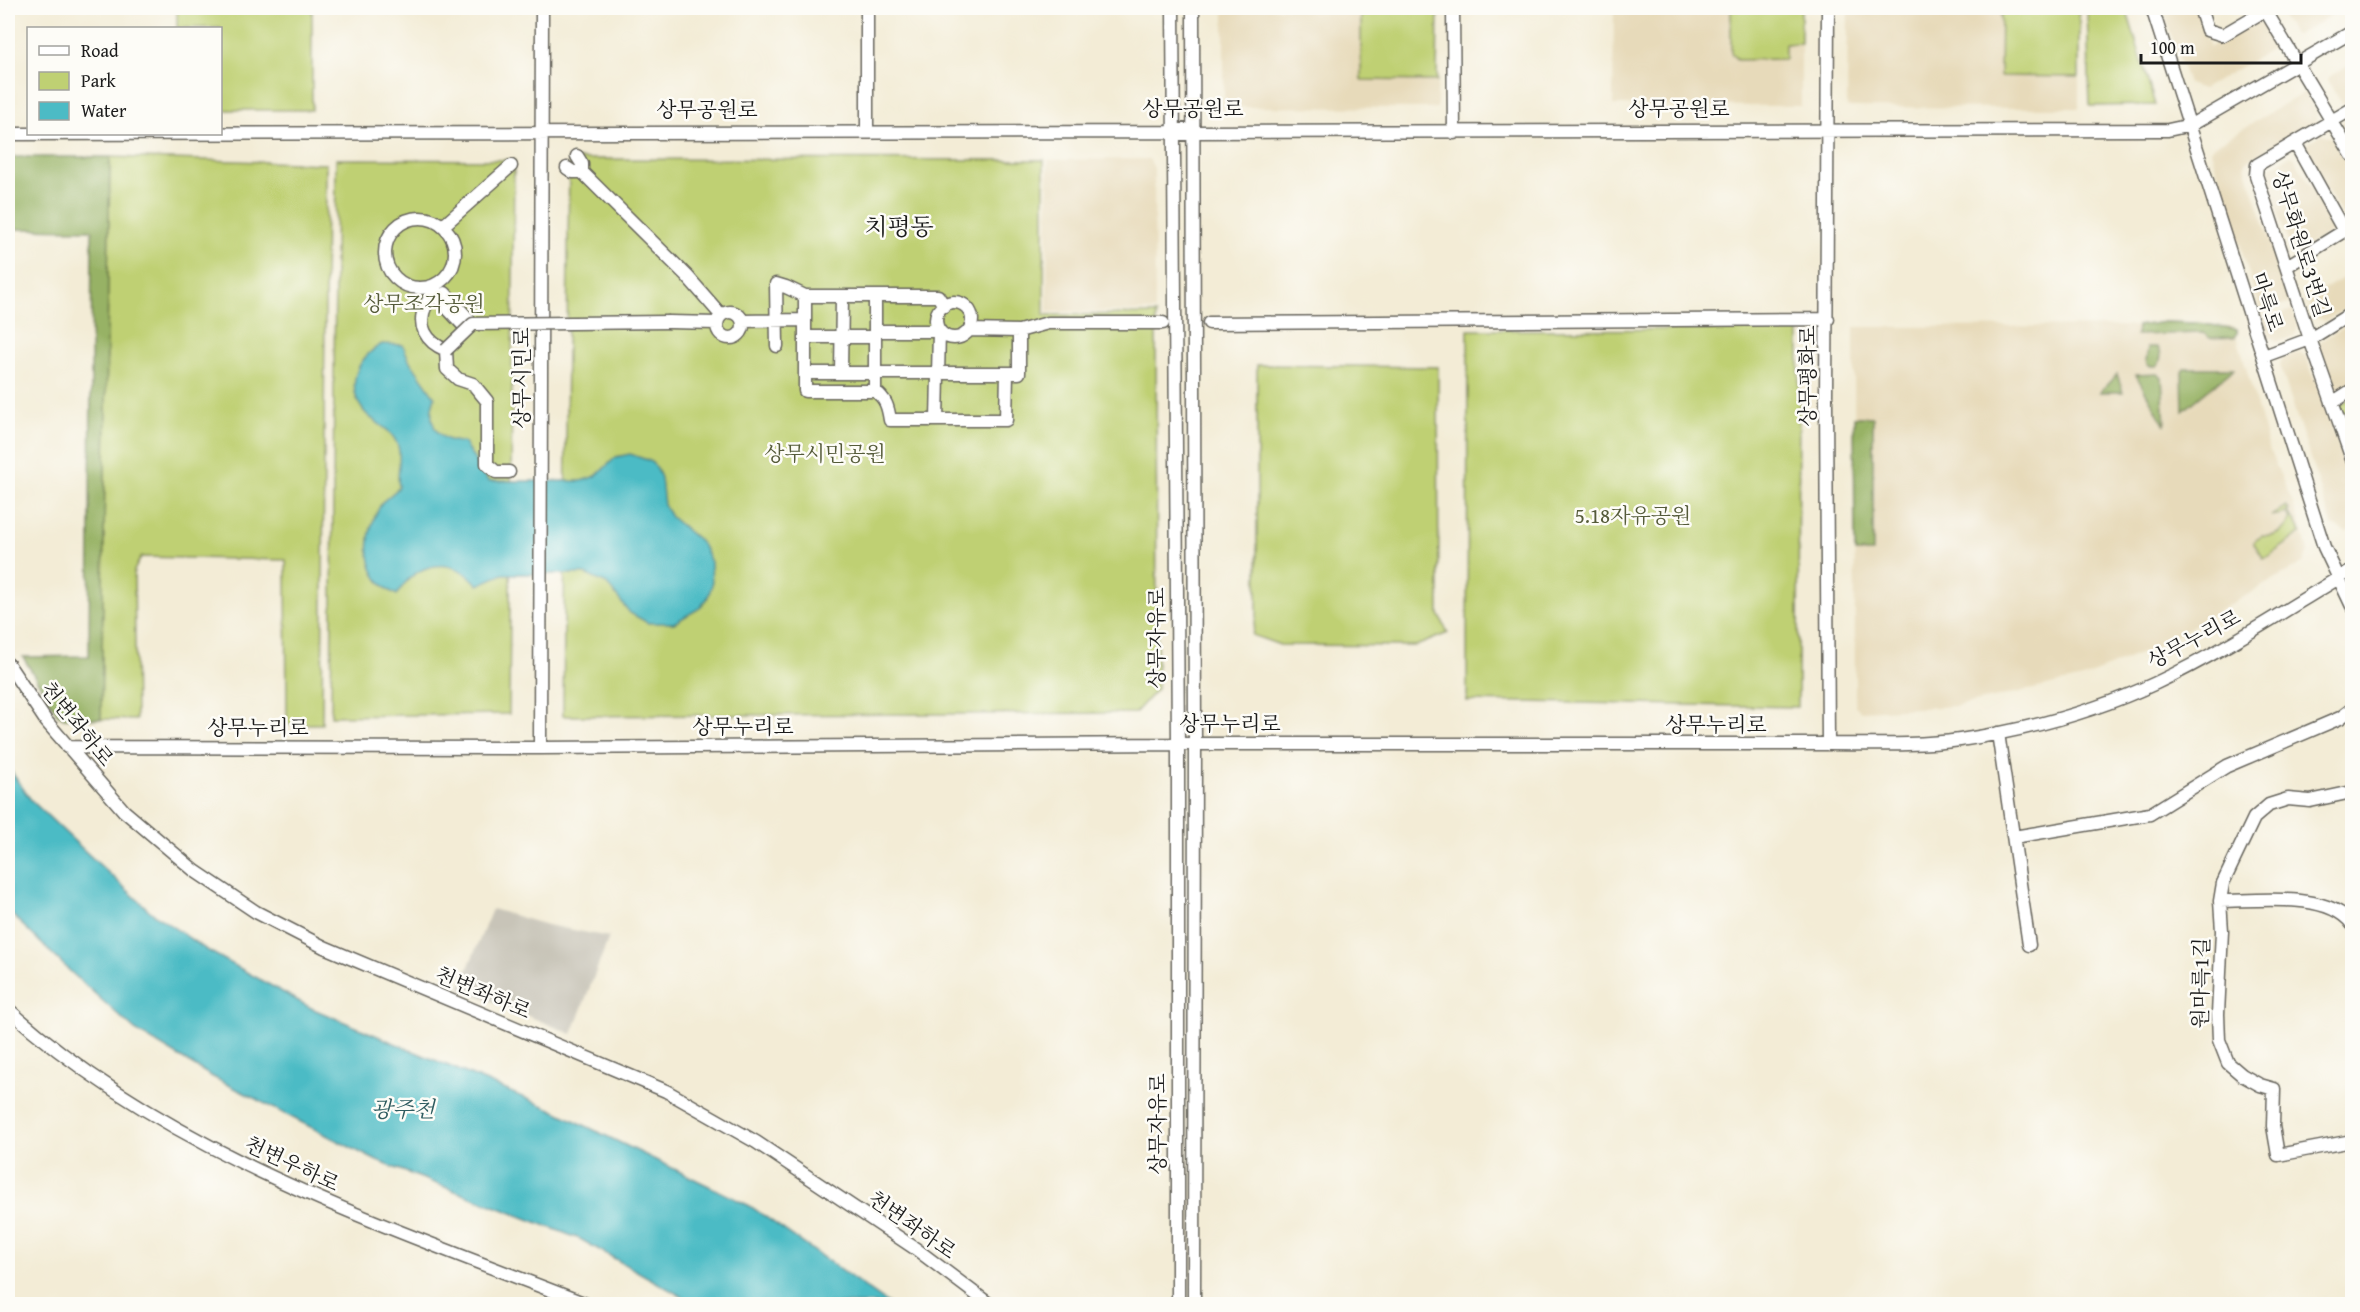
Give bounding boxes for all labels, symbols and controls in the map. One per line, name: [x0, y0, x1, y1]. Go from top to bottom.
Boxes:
legend: [27, 27, 222, 135]
scale bar: [2141, 27, 2302, 65]
text: 100 m: [2150, 34, 2195, 61]
text: Road: [81, 37, 119, 64]
text: Park: [81, 67, 117, 94]
street label: 상무공원로: [1142, 93, 1244, 124]
street label: 상무공원로: [1628, 93, 1730, 124]
street label: 상무공원로: [656, 94, 758, 125]
text: Water: [81, 97, 127, 124]
street label: 상무화원로3번길: [2264, 167, 2339, 321]
district label: 치평동: [864, 209, 934, 244]
street label: 마륵로: [2243, 268, 2292, 336]
park label: 상무조각공원: [363, 288, 485, 319]
street label: 상무평화로: [1792, 325, 1823, 427]
street label: 상무시민로: [506, 327, 537, 429]
park label: 상무시민공원: [764, 438, 886, 469]
park label: 5.18자유공원: [1575, 500, 1691, 531]
street label: 상무자유로: [1141, 587, 1172, 689]
street label: 상무누리로: [2142, 601, 2246, 676]
street label: 천변좌하로: [33, 675, 121, 773]
street label: 상무누리로: [1179, 708, 1281, 739]
street label: 상무누리로: [1665, 709, 1767, 740]
street label: 상무누리로: [692, 711, 794, 742]
street label: 상무누리로: [207, 712, 309, 743]
street label: 원마륵1길: [2184, 937, 2217, 1029]
street label: 천변좌하로: [430, 958, 536, 1027]
street label: 상무자유로: [1142, 1073, 1173, 1175]
water label: 광주천: [371, 1093, 437, 1125]
street label: 천변우하로: [240, 1128, 345, 1199]
street label: 천변좌하로: [862, 1183, 963, 1266]

